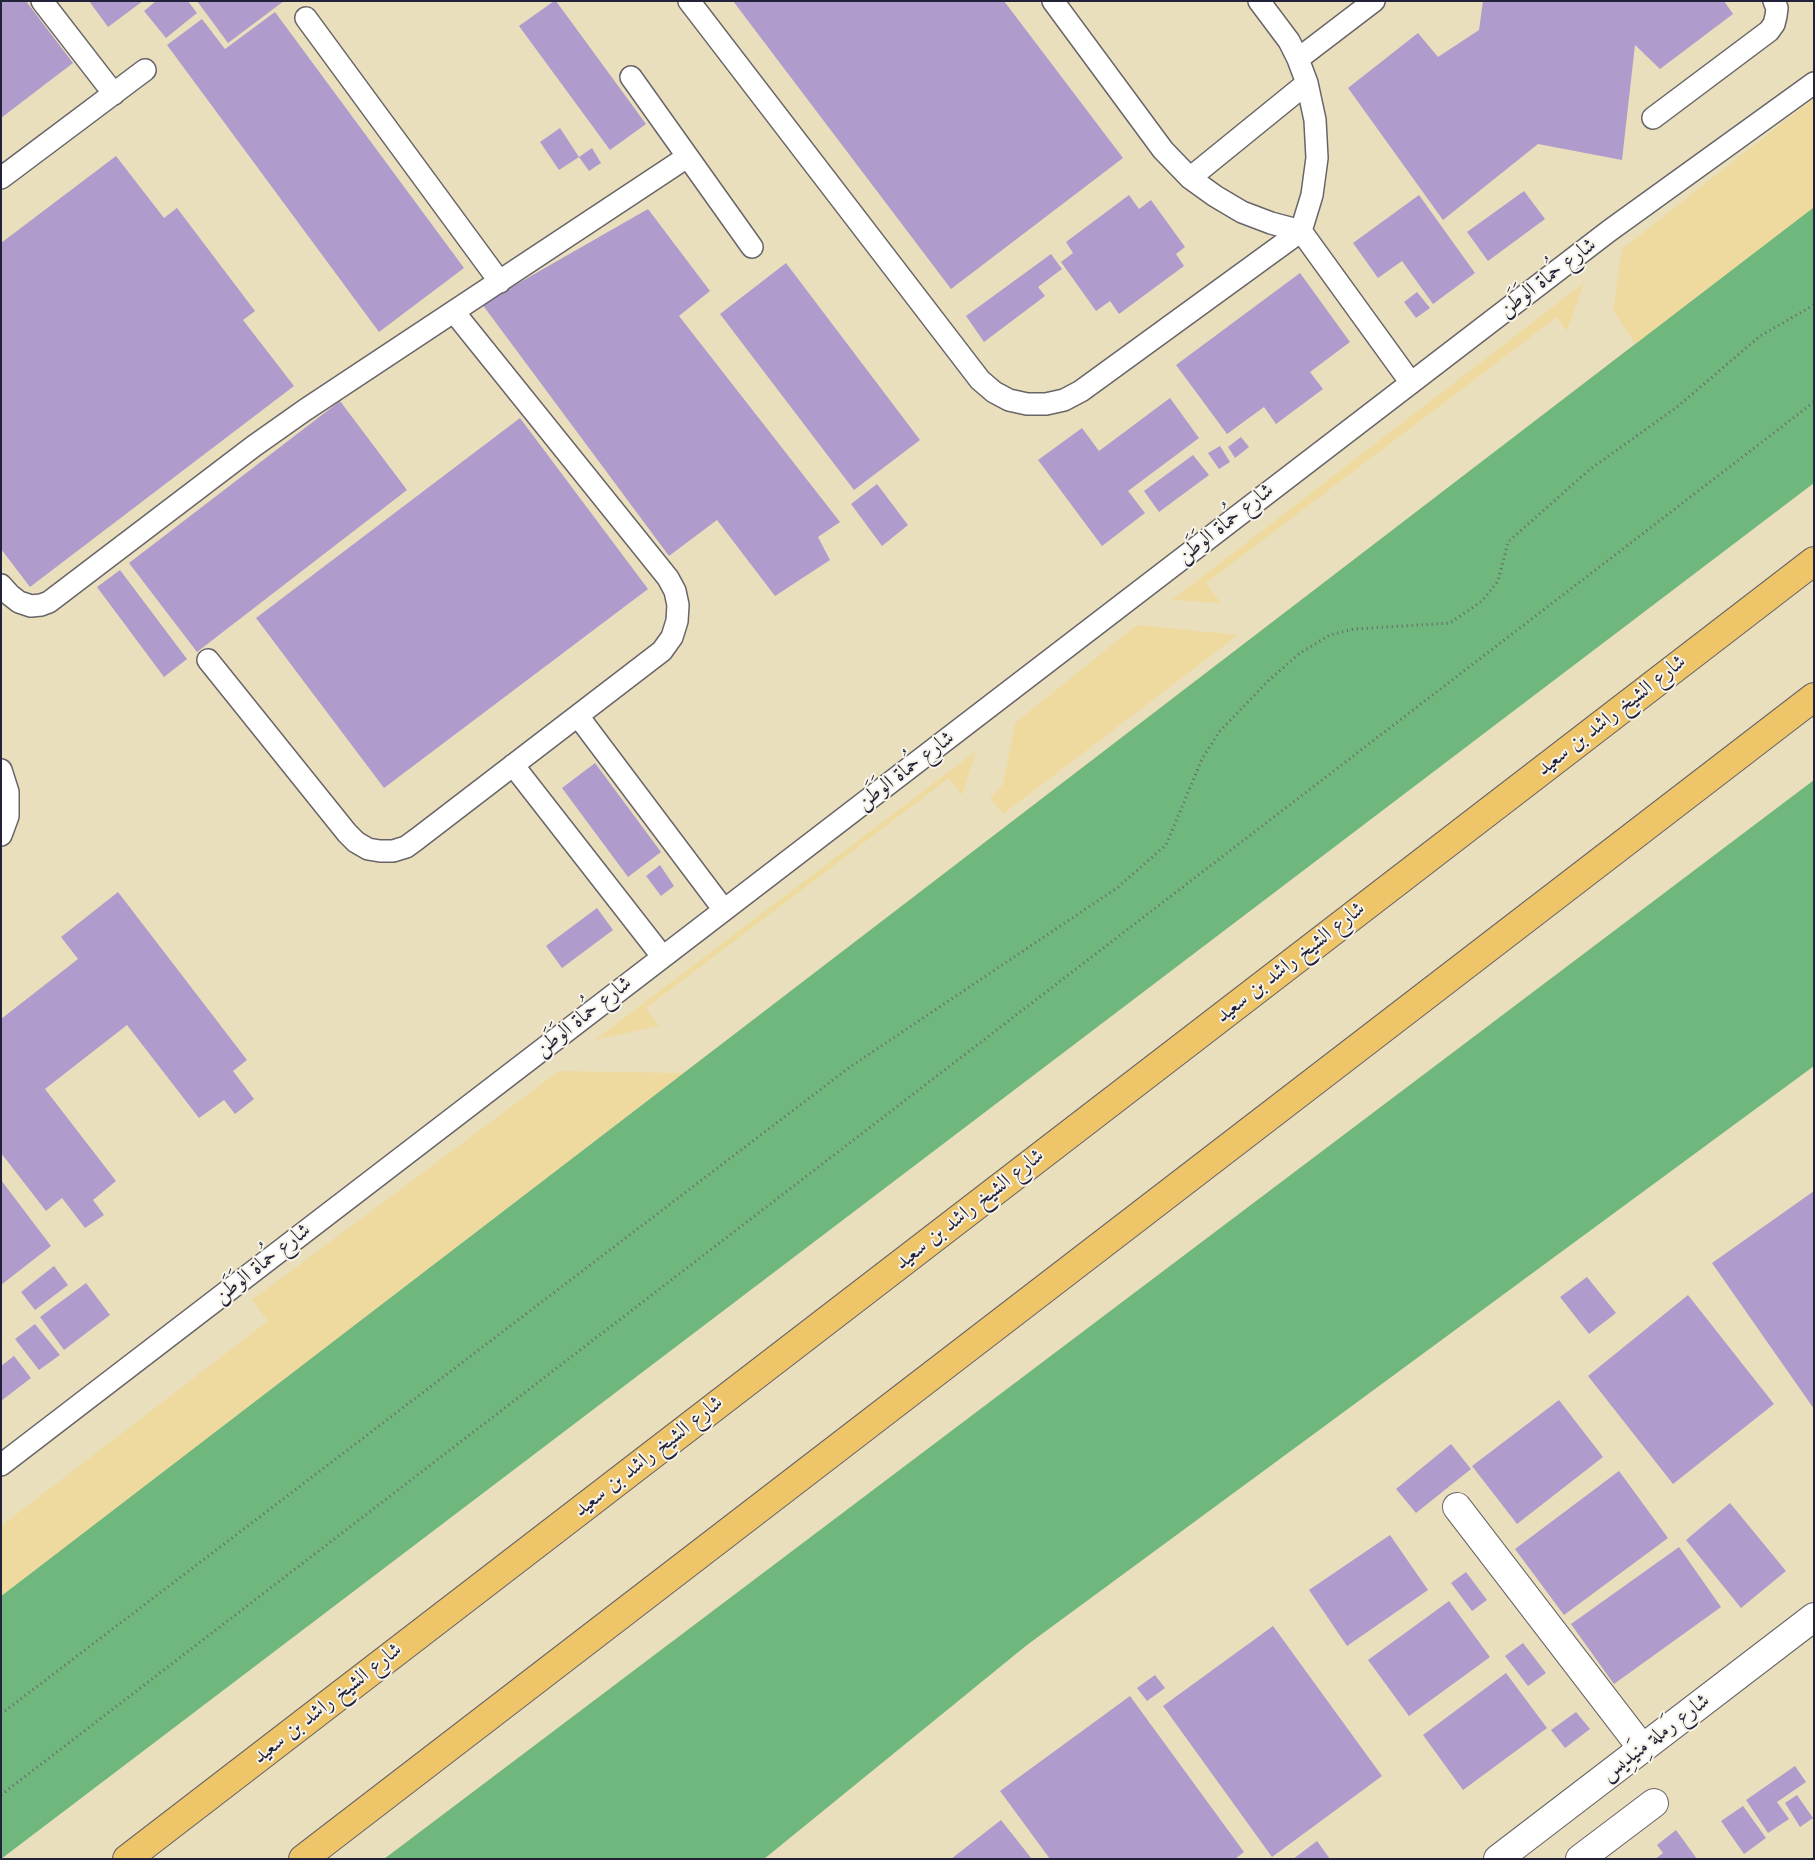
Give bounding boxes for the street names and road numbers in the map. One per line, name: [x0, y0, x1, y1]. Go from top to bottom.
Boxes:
street label: شارع حُماة الوَطَن: [1494, 233, 1602, 323]
street label: شارع حُماة الوَطَن: [1173, 478, 1279, 570]
street label: شارع الشيخ راشد بن سعيد: [1532, 650, 1692, 782]
street label: شارع حُماة الوَطَن: [852, 726, 960, 816]
street label: شارع الشيخ راشد بن سعيد: [1211, 897, 1371, 1029]
street label: شارع حُماة الوَطَن: [531, 971, 637, 1063]
street label: شارع الشيخ راشد بن سعيد: [890, 1144, 1050, 1276]
street label: شارع حُماة الوَطَن: [210, 1218, 316, 1310]
street label: شارع الشيخ راشد بن سعيد: [569, 1391, 729, 1523]
street label: شارع الشيخ راشد بن سعيد: [248, 1638, 408, 1770]
street label: شارع رَملة مِنَيدِيس: [1597, 1689, 1715, 1787]

